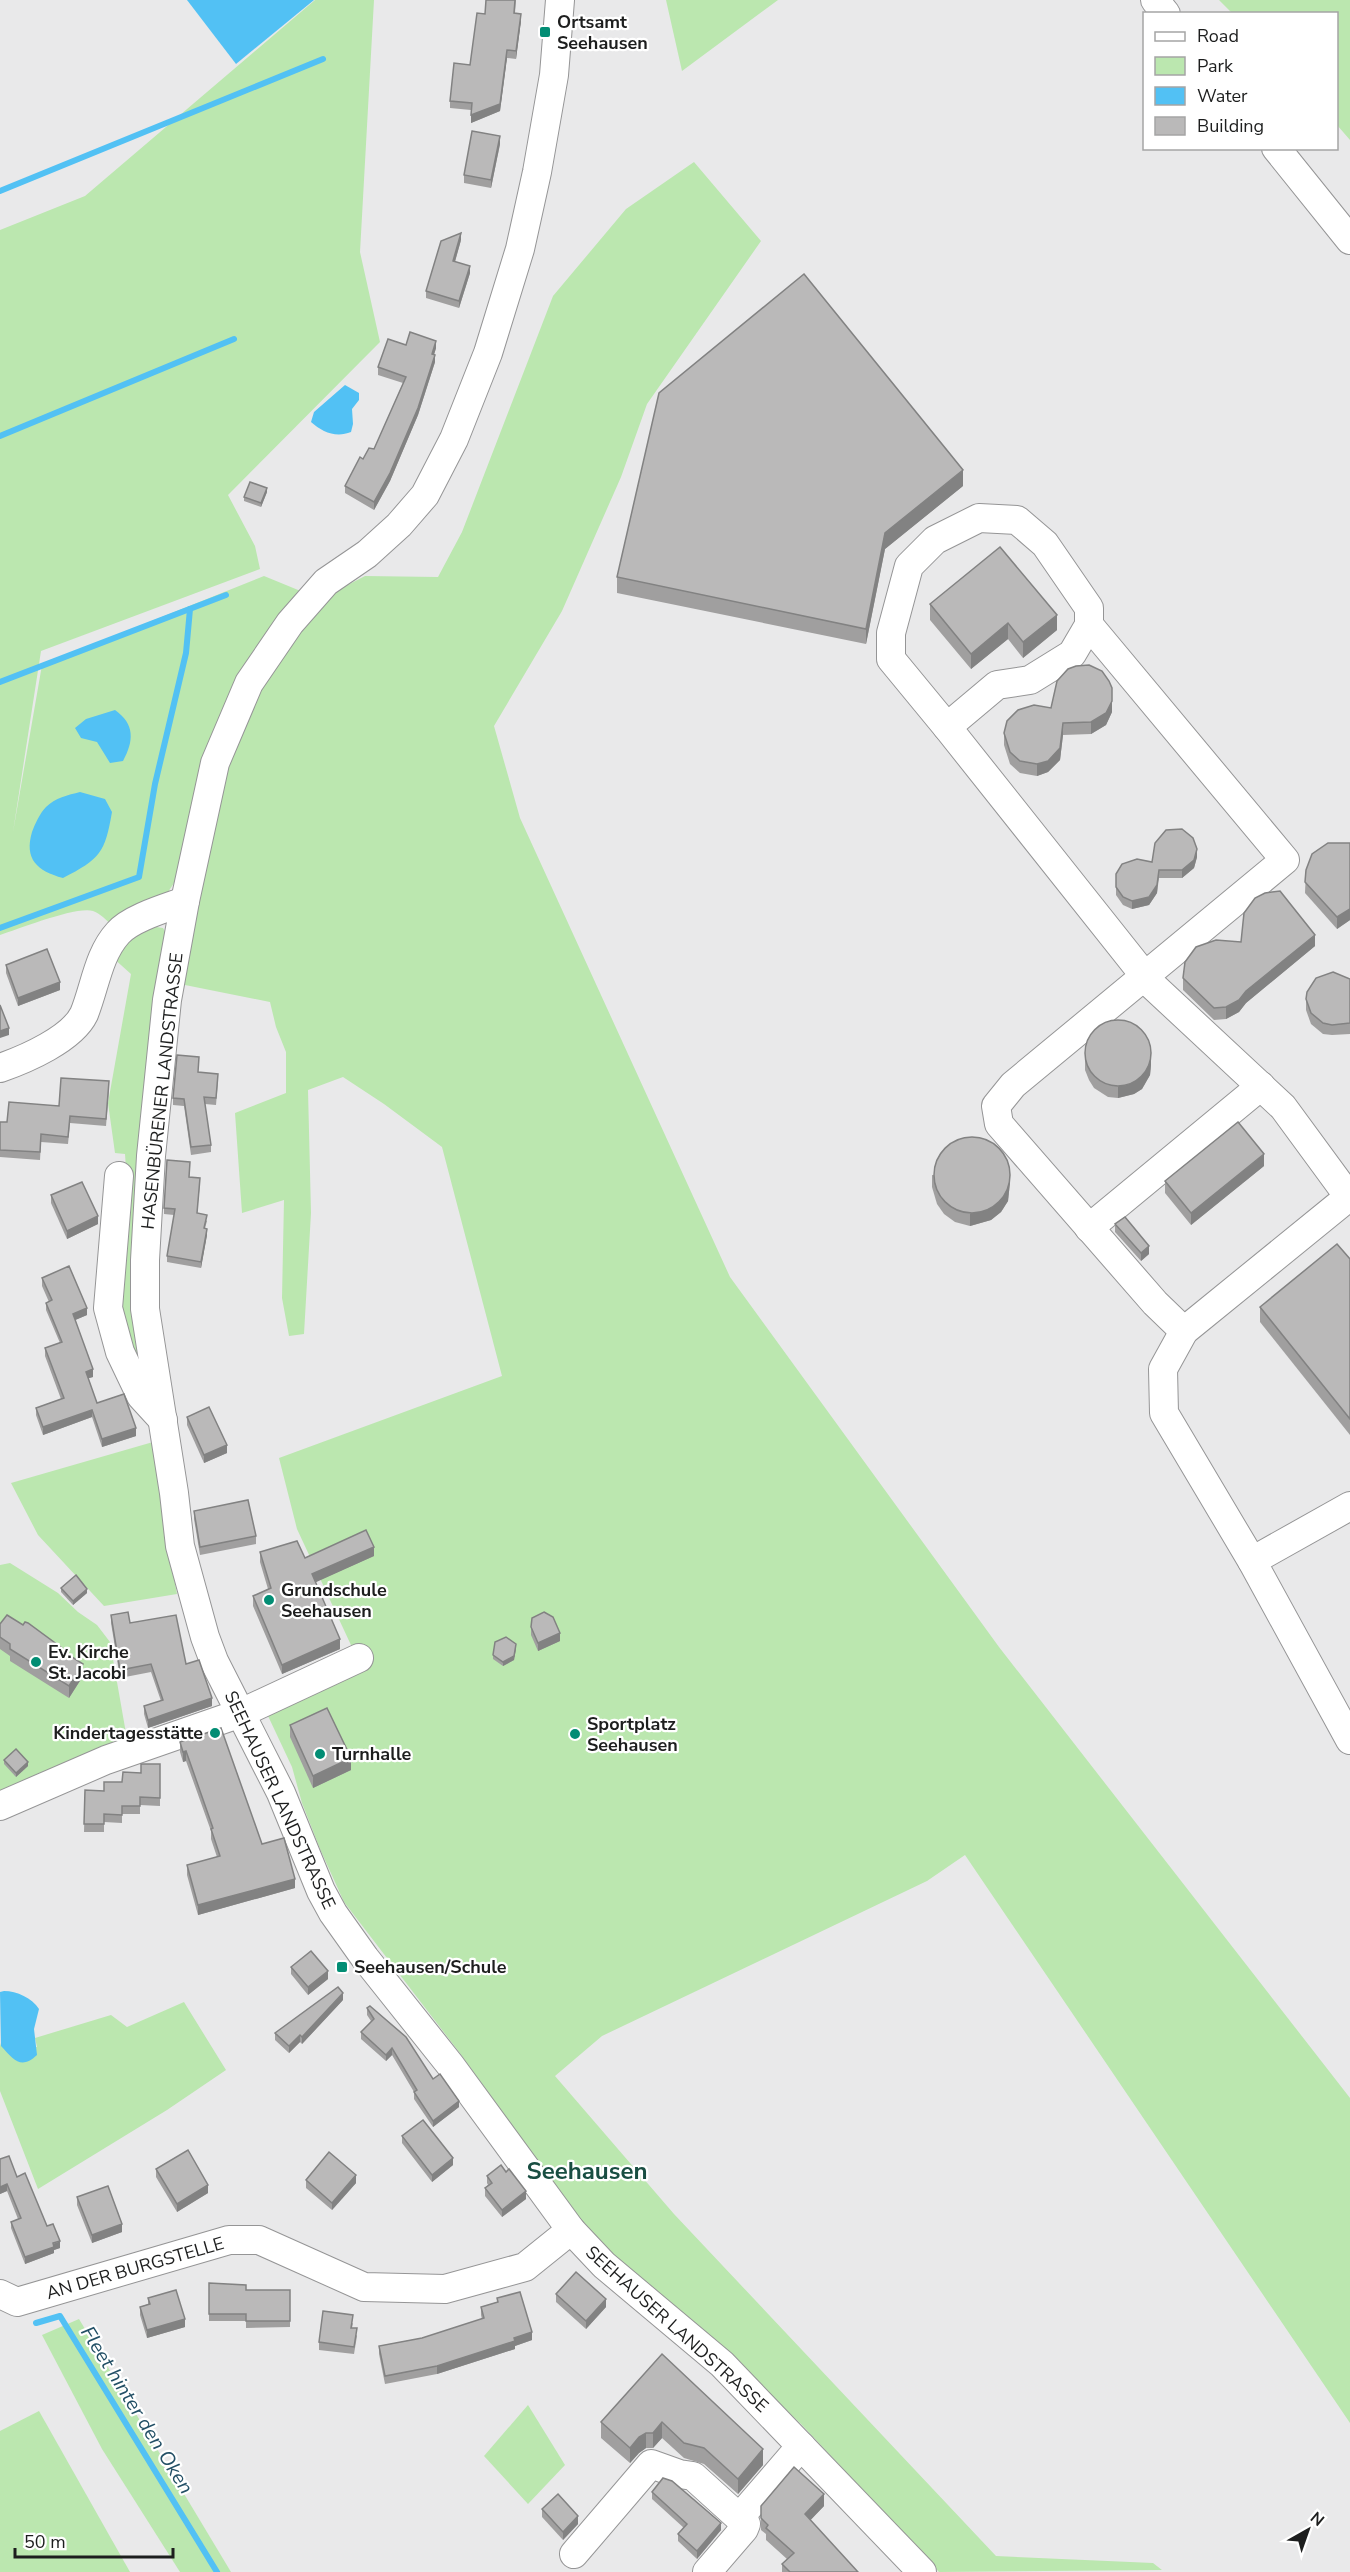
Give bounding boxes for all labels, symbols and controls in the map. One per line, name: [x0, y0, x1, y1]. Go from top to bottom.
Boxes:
place label: Ortsamt Seehausen: [557, 10, 648, 55]
legend: [1143, 12, 1338, 150]
text: Road: [1197, 24, 1239, 48]
marker: Ortsamt Seehausen: [538, 25, 552, 39]
text: Park: [1197, 54, 1234, 78]
text: Water: [1197, 84, 1248, 108]
text: Building: [1197, 114, 1264, 138]
street label: HASENBÜRENER LANDSTRASSE: [136, 951, 188, 1231]
place label: Grundschule Seehausen: [281, 1578, 387, 1623]
marker: Grundschule Seehausen: [262, 1593, 276, 1607]
place label: Ev. Kirche St. Jacobi: [48, 1640, 129, 1685]
marker: Ev. Kirche St. Jacobi: [29, 1655, 43, 1669]
street label: SEEHAUSER LANDSTRASSE: [219, 1687, 341, 1913]
place label: Sportplatz Seehausen: [587, 1712, 678, 1757]
place label: Kindertagesstätte: [53, 1721, 203, 1745]
marker: Kindertagesstätte: [208, 1726, 222, 1740]
marker: Sportplatz Seehausen: [568, 1727, 582, 1741]
place label: Turnhalle: [332, 1742, 412, 1766]
marker: Turnhalle: [313, 1747, 327, 1761]
place label: Seehausen/Schule: [354, 1955, 507, 1979]
marker: Seehausen/Schule: [335, 1960, 349, 1974]
district label: Seehausen: [527, 2155, 647, 2187]
street label: AN DER BURGSTELLE: [43, 2231, 227, 2305]
street label: SEEHAUSER LANDSTRASSE: [580, 2240, 774, 2418]
water label: Fleet hinter den Oken: [74, 2321, 200, 2499]
north arrow: [1278, 2500, 1338, 2560]
text: N: [1305, 2507, 1329, 2532]
scale bar: [15, 2521, 172, 2559]
text: 50 m: [24, 2530, 66, 2554]

